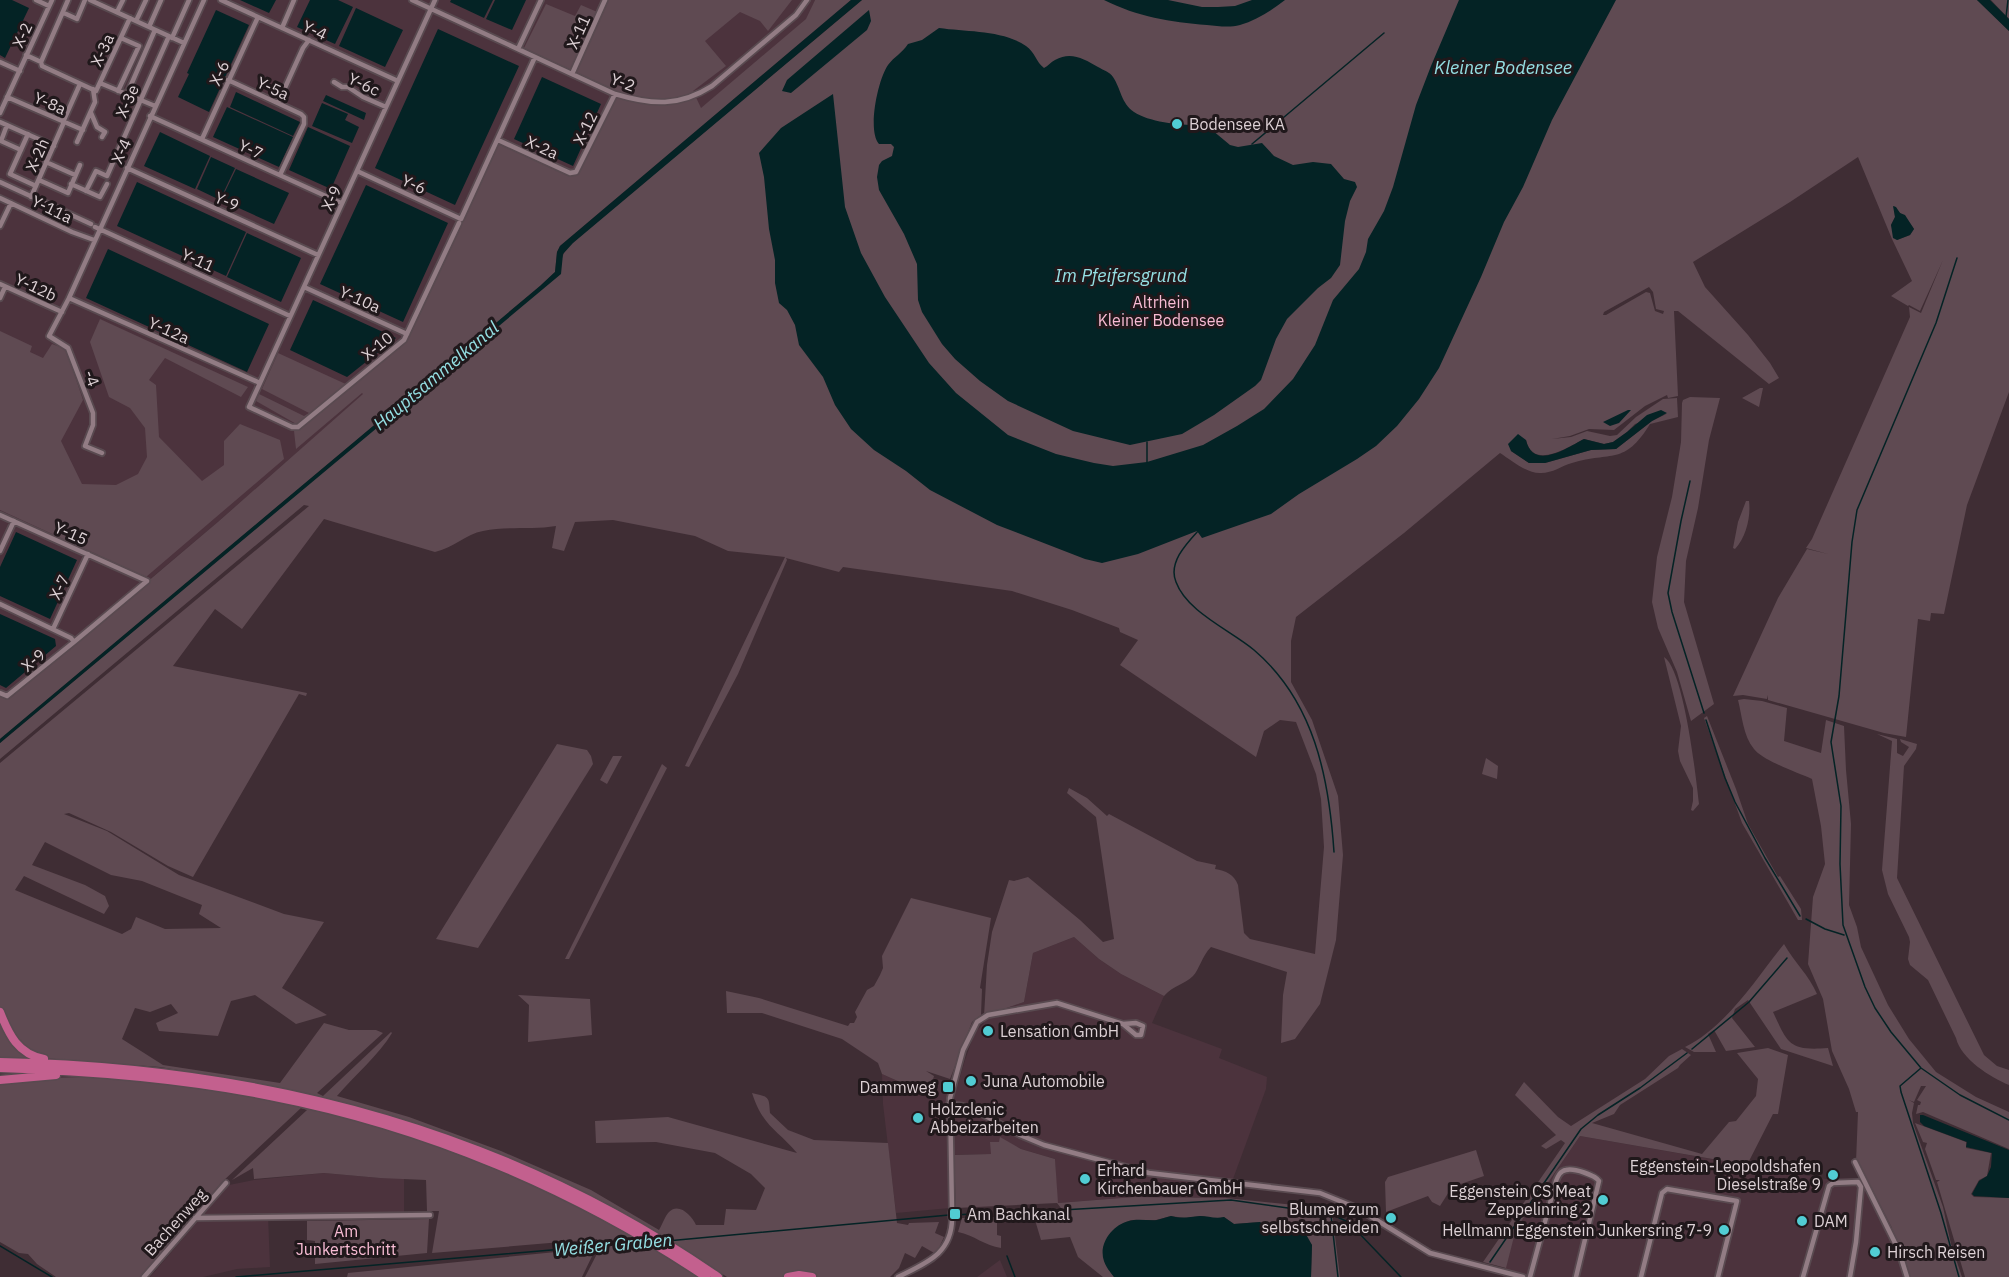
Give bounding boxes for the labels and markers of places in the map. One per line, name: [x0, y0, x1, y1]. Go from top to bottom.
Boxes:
place label: Bodensee KA: [1189, 114, 1285, 134]
marker: Bodensee KA: [1170, 117, 1184, 131]
place label: Lensation GmbH: [1000, 1021, 1119, 1041]
marker: Lensation GmbH: [981, 1024, 995, 1038]
place label: Juna Automobile: [983, 1071, 1105, 1091]
marker: Juna Automobile: [964, 1074, 978, 1088]
place label: Dammweg: [859, 1077, 937, 1097]
marker: Dammweg: [941, 1080, 955, 1094]
place label: Holzclenic Abbeizarbeiten: [930, 1099, 1039, 1137]
marker: Holzclenic Abbeizarbeiten: [911, 1111, 925, 1125]
place label: Eggenstein-Leopoldshafen Dieselstraße 9: [1630, 1156, 1821, 1194]
place label: Erhard Kirchenbauer GmbH: [1097, 1160, 1243, 1198]
marker: Eggenstein-Leopoldshafen Dieselstraße 9: [1826, 1168, 1840, 1182]
marker: Erhard Kirchenbauer GmbH: [1078, 1172, 1092, 1186]
place label: Eggenstein CS Meat Zeppelinring 2: [1449, 1181, 1591, 1219]
marker: Eggenstein CS Meat Zeppelinring 2: [1596, 1193, 1610, 1207]
place label: Blumen zum selbstschneiden: [1262, 1199, 1379, 1237]
place label: Am Bachkanal: [967, 1204, 1070, 1224]
marker: Am Bachkanal: [948, 1207, 962, 1221]
marker: Blumen zum selbstschneiden: [1384, 1211, 1398, 1225]
place label: DAM: [1814, 1211, 1848, 1231]
marker: DAM: [1795, 1214, 1809, 1228]
place label: Hellmann Eggenstein Junkersring 7-9: [1442, 1220, 1712, 1240]
marker: Hellmann Eggenstein Junkersring 7-9: [1717, 1223, 1731, 1237]
place label: Hirsch Reisen: [1887, 1242, 1985, 1262]
marker: Hirsch Reisen: [1868, 1245, 1882, 1259]

